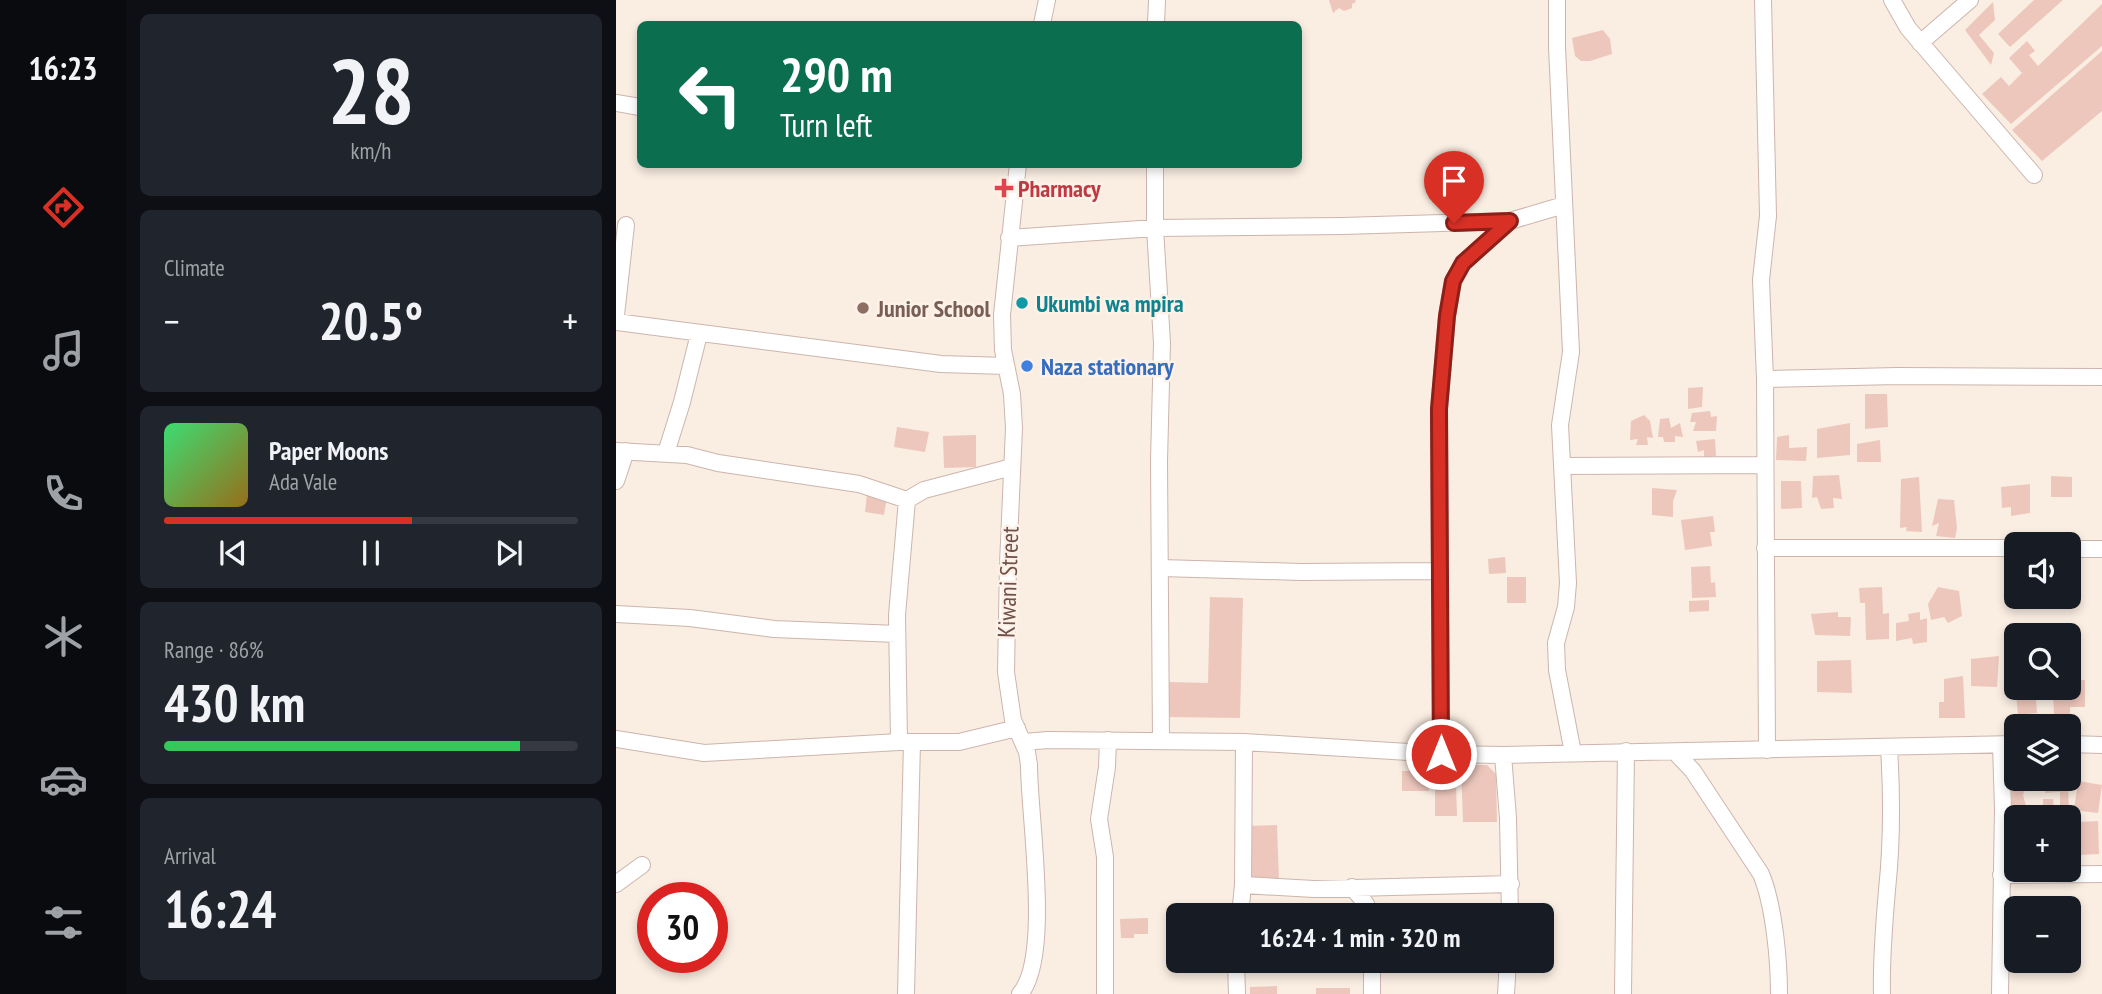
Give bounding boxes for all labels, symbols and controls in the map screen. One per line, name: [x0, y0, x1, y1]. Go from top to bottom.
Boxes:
text: 28: [328, 31, 415, 149]
text: 290 m: [780, 42, 893, 106]
text: 16:23: [28, 47, 98, 89]
icon: left: [665, 49, 756, 140]
text: Turn left: [780, 104, 872, 146]
text: km/h: [351, 136, 391, 165]
pin: [1424, 151, 1484, 223]
icon: arrive: [1435, 162, 1473, 200]
place label: Pharmacy: [1018, 173, 1101, 204]
marker: Pharmacy: [996, 180, 1012, 196]
icon: directions: [39, 183, 88, 232]
text: Climate: [164, 253, 225, 282]
text: 20.5°: [319, 287, 423, 354]
place label: Ukumbi wa mpira: [1036, 288, 1184, 319]
place label: Junior School: [876, 293, 991, 324]
marker: Ukumbi wa mpira: [1014, 295, 1030, 311]
text: −: [164, 296, 180, 345]
text: +: [562, 296, 578, 345]
marker: Junior School: [855, 300, 871, 316]
icon: music: [39, 326, 88, 375]
place label: Naza stationary: [1041, 351, 1174, 382]
marker: Naza stationary: [1019, 358, 1035, 374]
text: Paper Moons: [269, 434, 388, 467]
text: Ada Vale: [269, 467, 337, 496]
icon: phone: [39, 469, 88, 518]
street label: Kiwani Street: [991, 525, 1025, 638]
map controls: [2004, 532, 2081, 973]
button: sound: [2004, 532, 2081, 609]
icon: previous: [214, 534, 252, 572]
icon: pause: [352, 534, 390, 572]
icon: next: [490, 534, 528, 572]
icon: climate: [39, 612, 88, 661]
button: search: [2004, 623, 2081, 700]
text: Range · 86%: [164, 635, 264, 664]
text: 430 km: [164, 669, 305, 736]
button: layers: [2004, 714, 2081, 791]
position arrow: [1404, 717, 1478, 791]
icon: car: [39, 755, 88, 804]
button: +: [2004, 805, 2081, 882]
text: Arrival: [164, 841, 216, 870]
text: 16:24: [164, 875, 276, 942]
speed limit sign: 30: [637, 882, 728, 973]
button: −: [2004, 896, 2081, 973]
icon: filters: [39, 898, 88, 947]
text: 16:24 · 1 min · 320 m: [1260, 921, 1460, 954]

